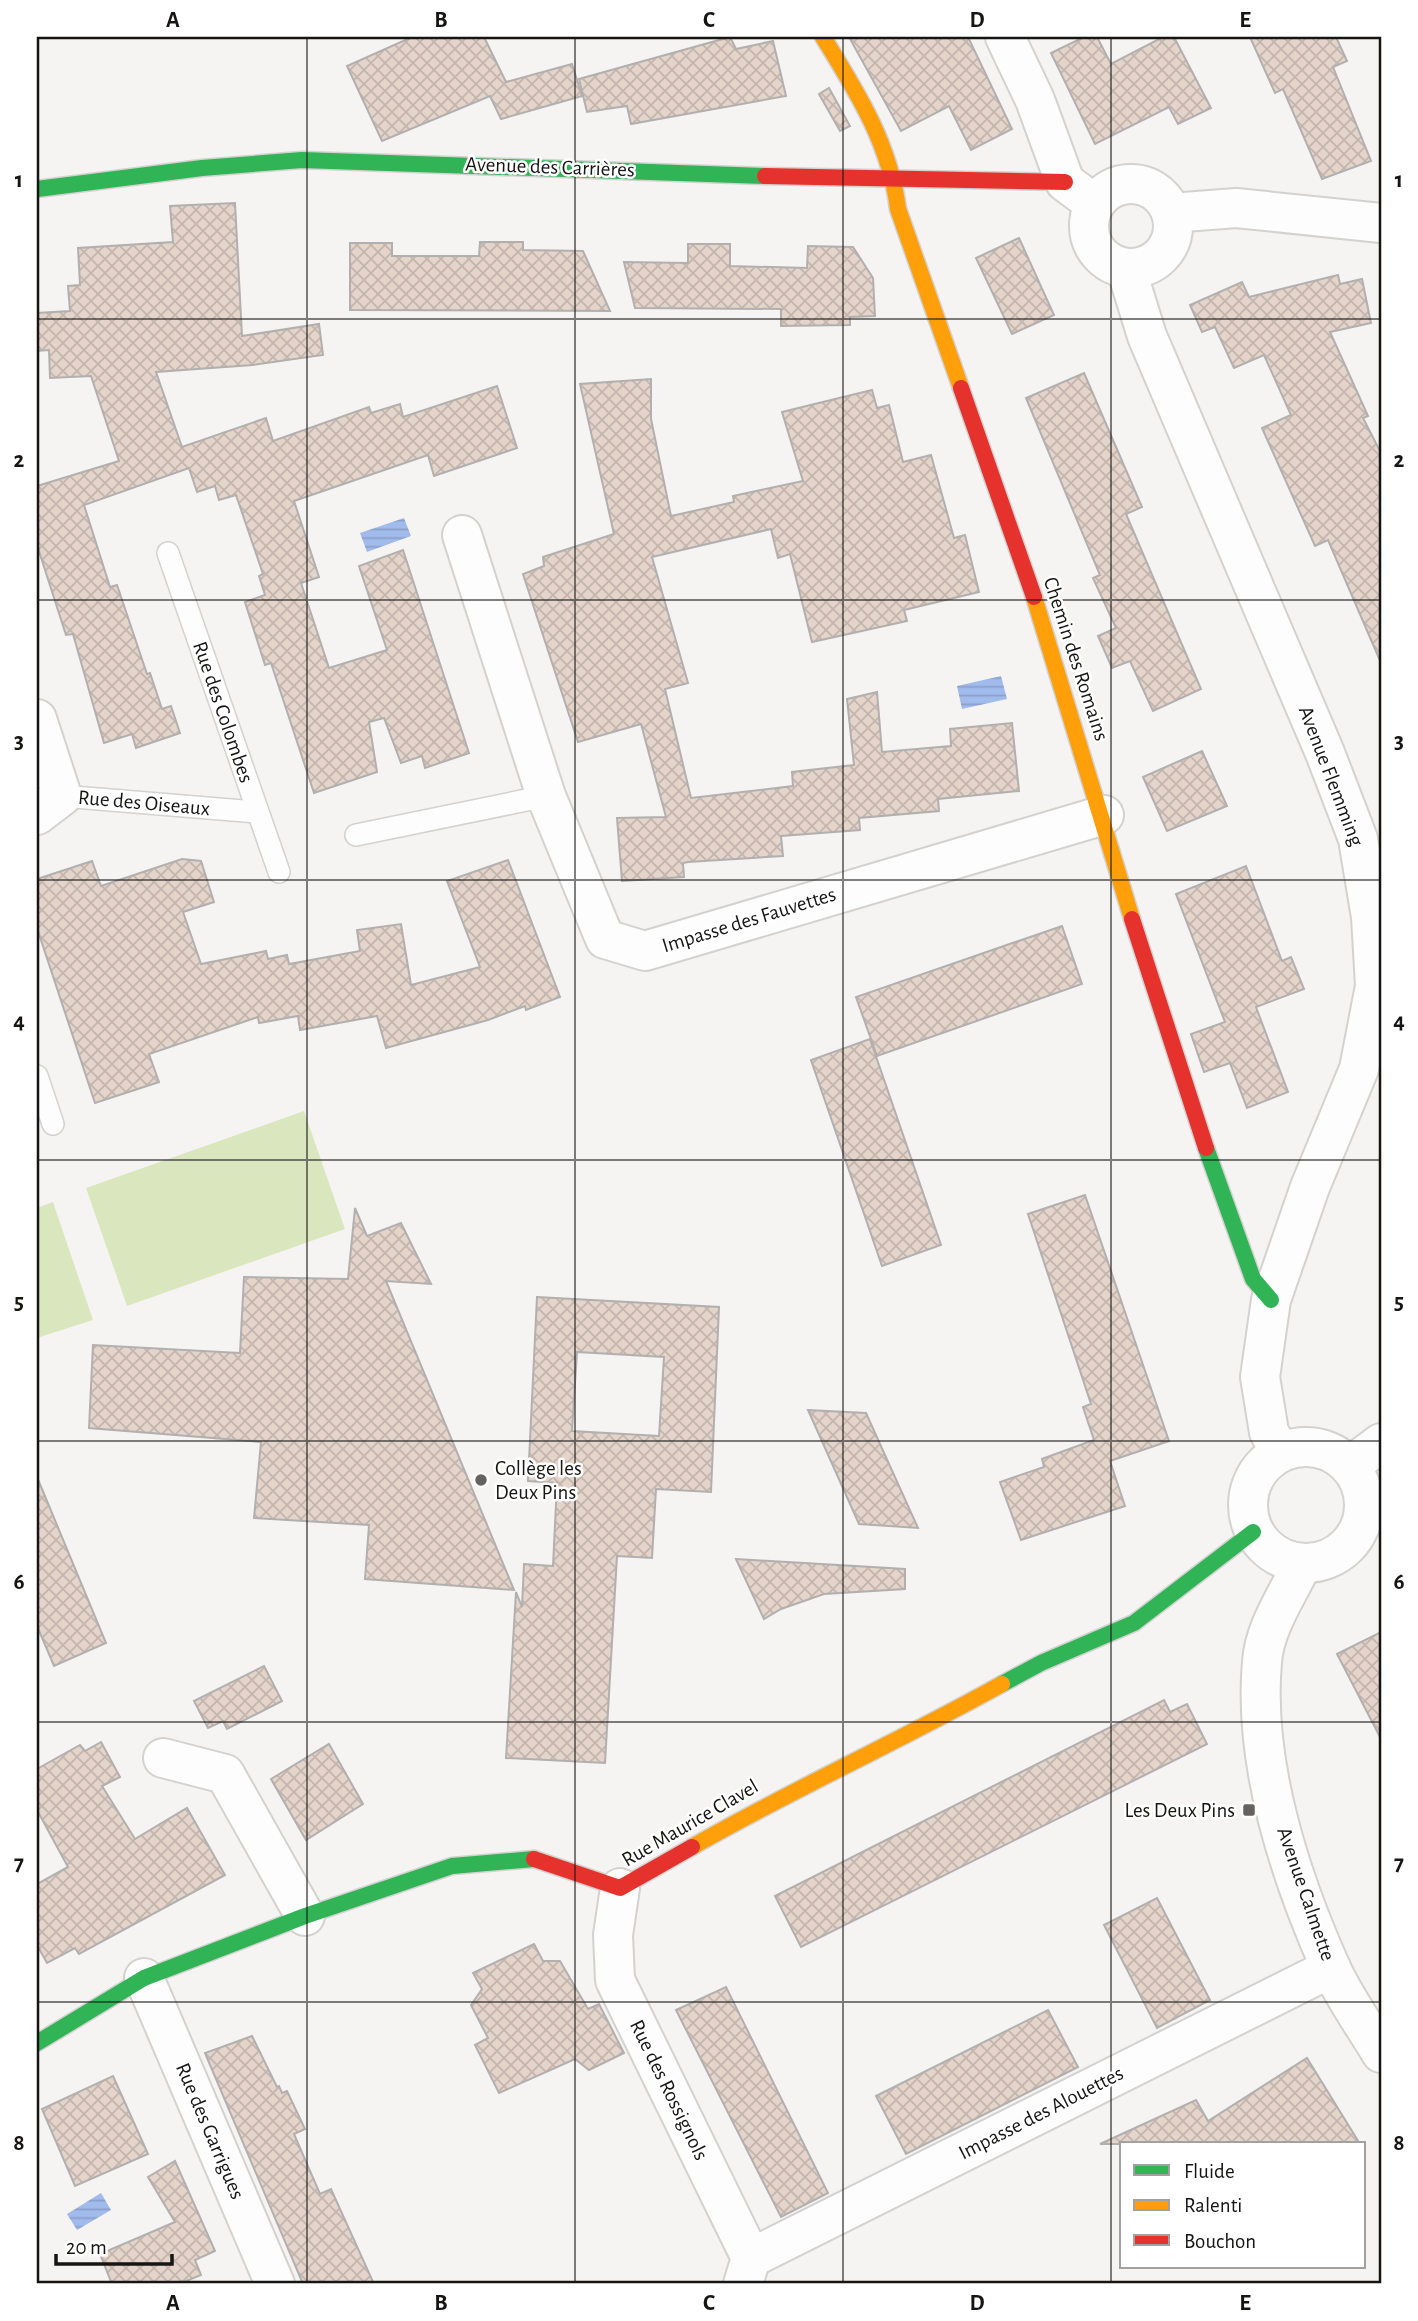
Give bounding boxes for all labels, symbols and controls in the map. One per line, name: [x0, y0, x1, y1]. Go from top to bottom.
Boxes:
text: A: [166, 9, 180, 32]
text: B: [434, 9, 448, 32]
text: C: [703, 9, 715, 32]
text: D: [969, 9, 985, 32]
text: E: [1239, 9, 1251, 32]
street label: Avenue des Carrières: [465, 154, 635, 180]
text: 1: [15, 169, 23, 192]
text: 1: [1395, 169, 1403, 192]
text: 2: [14, 449, 25, 472]
text: 2: [1394, 449, 1405, 472]
street label: Chemin des Romains: [1040, 575, 1112, 743]
street label: Rue des Colombes: [189, 639, 257, 785]
street label: Avenue Flemming: [1295, 703, 1368, 850]
text: 3: [14, 730, 24, 753]
text: 3: [1394, 730, 1404, 753]
street label: Rue des Oiseaux: [77, 787, 211, 819]
street label: Impasse des Fauvettes: [660, 884, 838, 956]
text: 4: [13, 1010, 25, 1033]
text: 4: [1393, 1010, 1405, 1033]
text: 5: [14, 1291, 24, 1314]
text: 5: [1394, 1291, 1404, 1314]
place label: Collège les Deux Pins: [495, 1458, 582, 1503]
marker: Collège les Deux Pins: [473, 1472, 489, 1488]
text: 6: [13, 1571, 25, 1594]
text: 6: [1393, 1571, 1405, 1594]
street label: Rue Maurice Clavel: [618, 1775, 762, 1871]
place label: Les Deux Pins: [1124, 1800, 1235, 1821]
marker: Les Deux Pins: [1241, 1802, 1257, 1818]
street label: Avenue Calmette: [1273, 1825, 1339, 1963]
text: 7: [14, 1852, 24, 1875]
text: 7: [1394, 1852, 1404, 1875]
street label: Rue des Rossignols: [626, 2017, 712, 2163]
street label: Rue des Garrigues: [172, 2060, 248, 2202]
street label: Impasse des Alouettes: [955, 2062, 1127, 2164]
text: 8: [13, 2132, 25, 2155]
text: 8: [1393, 2132, 1405, 2155]
legend: [1120, 2142, 1366, 2268]
text: Fluide: [1184, 2161, 1235, 2182]
text: Ralenti: [1184, 2195, 1242, 2216]
scale bar: [56, 2223, 172, 2267]
text: Bouchon: [1184, 2231, 1256, 2252]
text: 20 m: [66, 2237, 107, 2258]
text: A: [166, 2292, 180, 2315]
text: B: [434, 2292, 448, 2315]
text: C: [703, 2292, 715, 2315]
text: D: [969, 2292, 985, 2315]
text: E: [1239, 2292, 1251, 2315]

